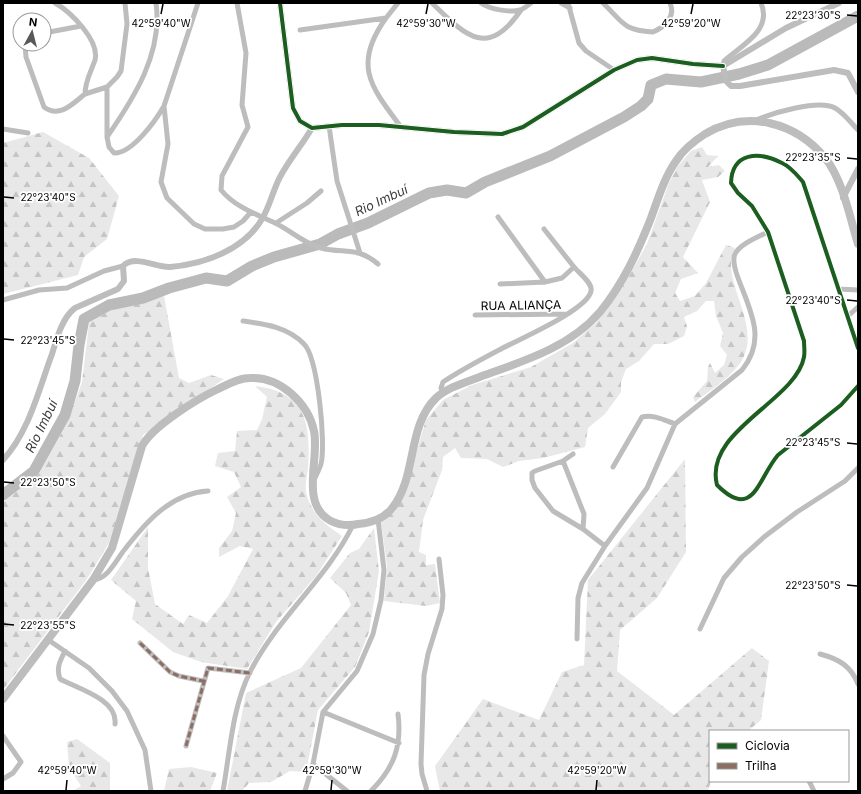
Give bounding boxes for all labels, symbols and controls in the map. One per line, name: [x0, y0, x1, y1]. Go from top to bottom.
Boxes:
text: 22°23'30"S: [785, 9, 841, 21]
north arrow: [12, 12, 52, 52]
text: N: [28, 15, 38, 30]
text: 42°59'40"W: [131, 17, 191, 29]
text: 42°59'30"W: [396, 17, 456, 29]
text: 42°59'20"W: [661, 17, 721, 29]
text: 22°23'35"S: [785, 151, 841, 163]
water label: Rio Imbuí: [352, 180, 412, 219]
text: 22°23'40"S: [20, 191, 76, 203]
text: 22°23'40"S: [785, 294, 841, 306]
street label: RUA ALIANÇA: [481, 297, 561, 313]
text: 22°23'45"S: [20, 334, 76, 346]
water label: Rio Imbuí: [21, 395, 61, 455]
text: 22°23'45"S: [785, 436, 841, 448]
text: 22°23'50"S: [20, 476, 76, 488]
text: 22°23'50"S: [785, 579, 841, 591]
text: 22°23'55"S: [20, 619, 76, 631]
legend: [709, 730, 849, 782]
text: Ciclovia: [745, 738, 790, 753]
text: Trilha: [745, 758, 776, 773]
text: 42°59'40"W: [37, 764, 97, 776]
text: 42°59'30"W: [302, 764, 362, 776]
text: 42°59'20"W: [567, 764, 627, 776]

